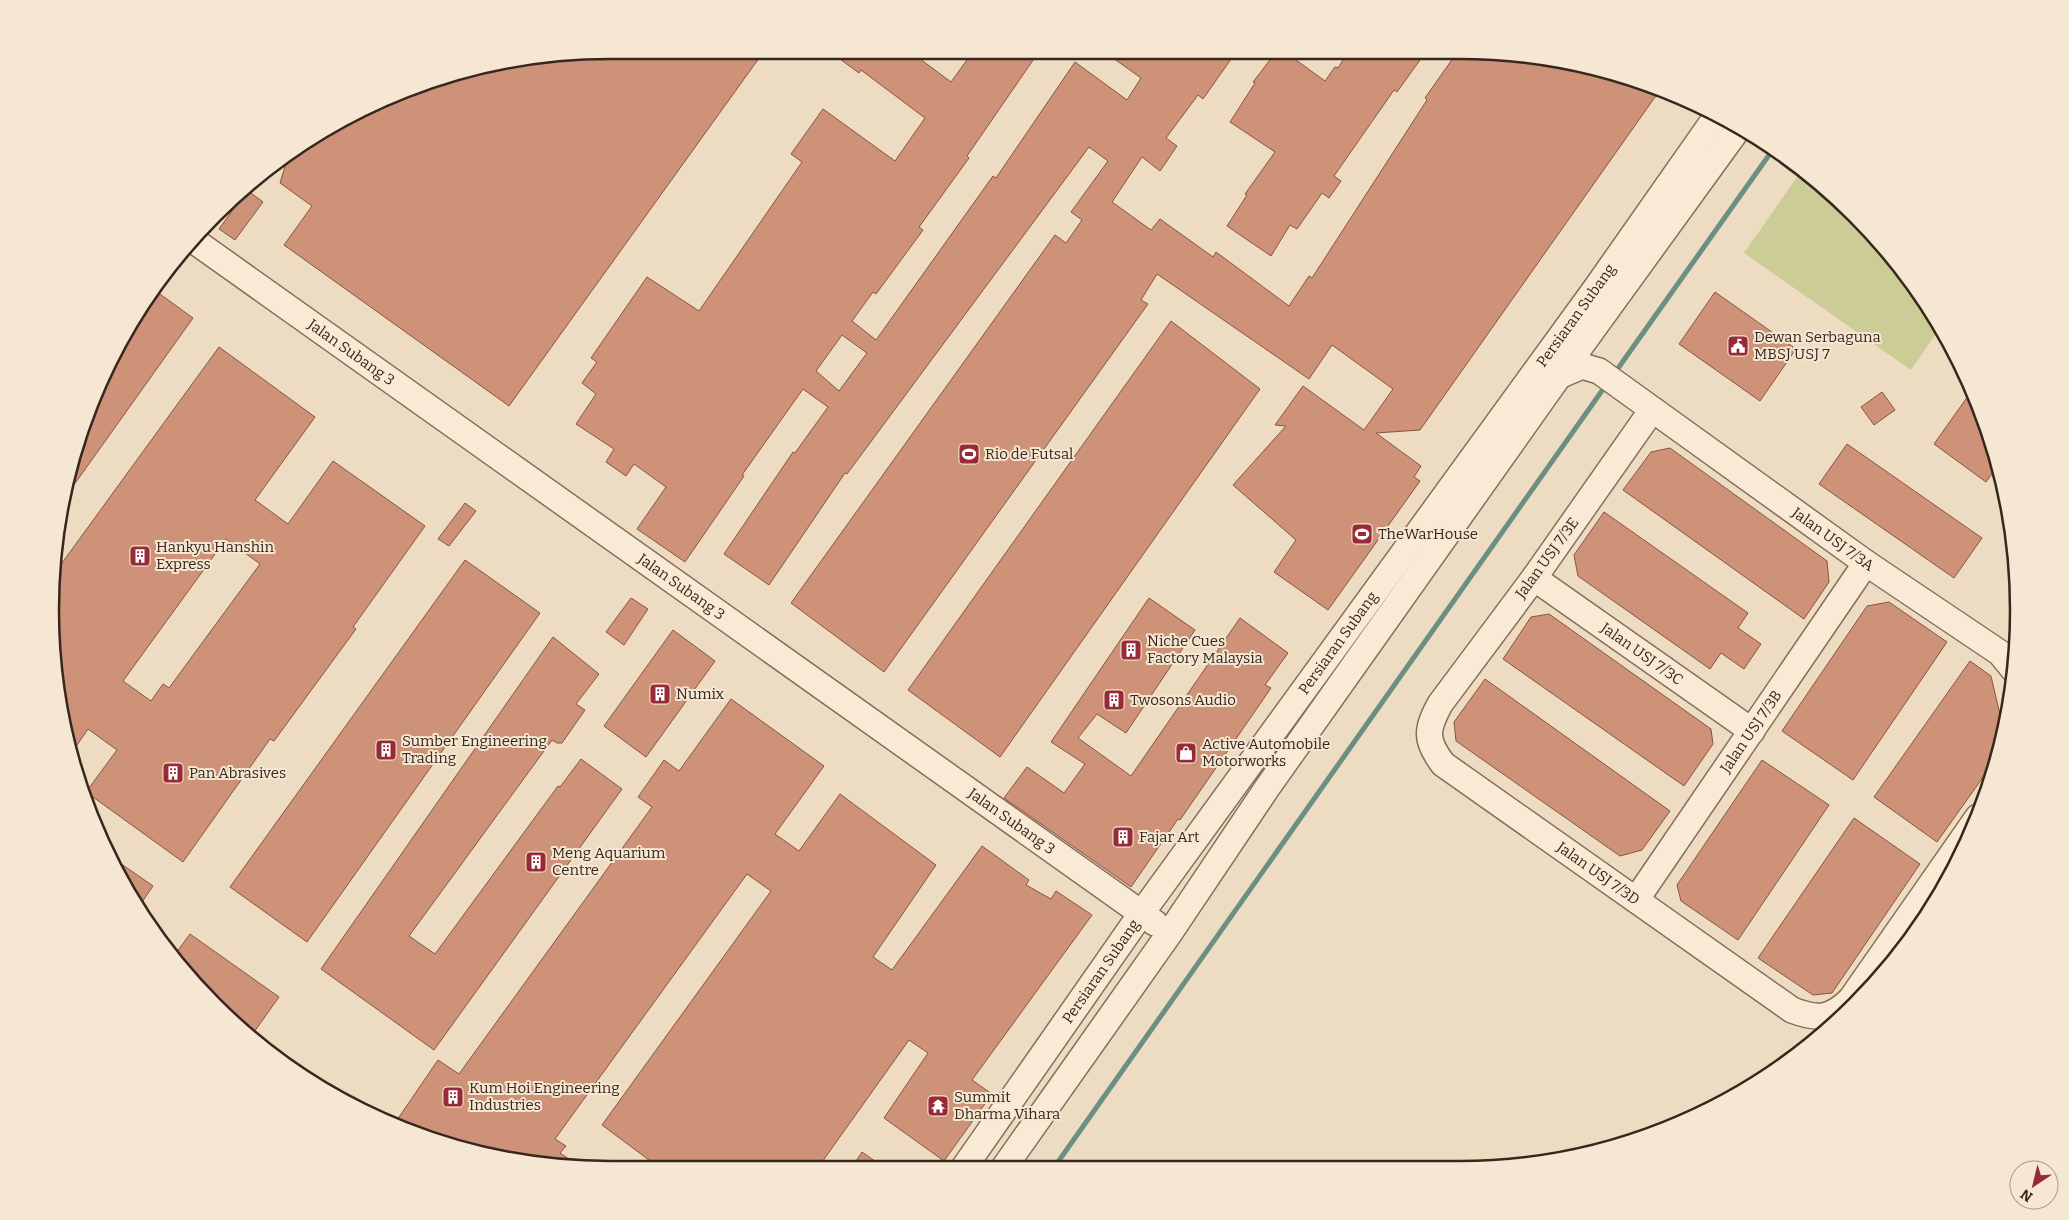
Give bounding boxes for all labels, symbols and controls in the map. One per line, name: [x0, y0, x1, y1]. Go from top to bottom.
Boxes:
street label: Persiaran Subang: [1533, 260, 1619, 370]
street label: Jalan Subang 3: [304, 315, 398, 389]
place label: Dewan Serbaguna MBSJ USJ 7: [1754, 328, 1881, 363]
public building icon: Dewan Serbaguna MBSJ USJ 7: [1726, 334, 1750, 358]
sports icon: Rio de Futsal: [957, 442, 981, 466]
place label: Rio de Futsal: [985, 445, 1073, 463]
street label: Jalan USJ 7/3A: [1788, 503, 1878, 575]
street label: Jalan USJ 7/3E: [1511, 514, 1582, 603]
sports icon: TheWarHouse: [1350, 522, 1374, 546]
place label: TheWarHouse: [1378, 525, 1478, 543]
place label: Hankyu Hanshin Express: [156, 538, 274, 573]
building icon: Hankyu Hanshin Express: [128, 544, 152, 568]
street label: Jalan Subang 3: [634, 549, 728, 624]
street label: Persiaran Subang: [1295, 588, 1381, 698]
street label: Jalan USJ 7/3C: [1597, 618, 1687, 689]
place label: Niche Cues Factory Malaysia: [1147, 632, 1263, 667]
building icon: Niche Cues Factory Malaysia: [1119, 638, 1143, 662]
building icon: Numix: [648, 682, 672, 706]
place label: Numix: [676, 685, 725, 703]
street label: Jalan USJ 7/3B: [1716, 687, 1786, 777]
building icon: Twosons Audio: [1102, 688, 1126, 712]
place label: Twosons Audio: [1130, 691, 1236, 709]
place label: Sumber Engineering Trading: [402, 732, 547, 767]
place label: Active Automobile Motorworks: [1202, 735, 1330, 770]
building icon: Sumber Engineering Trading: [374, 738, 398, 762]
shop icon: Active Automobile Motorworks: [1174, 741, 1198, 765]
building icon: Pan Abrasives: [161, 761, 185, 785]
place label: Pan Abrasives: [189, 764, 286, 782]
street label: Jalan Subang 3: [964, 784, 1059, 858]
building icon: Fajar Art: [1111, 825, 1135, 849]
place label: Fajar Art: [1139, 828, 1200, 846]
street label: Jalan USJ 7/3D: [1553, 838, 1643, 909]
place label: Meng Aquarium Centre: [552, 844, 666, 879]
building icon: Meng Aquarium Centre: [524, 850, 548, 874]
street label: Persiaran Subang: [1058, 916, 1143, 1027]
place label: Kum Hoi Engineering Industries: [469, 1079, 620, 1114]
building icon: Kum Hoi Engineering Industries: [441, 1085, 465, 1109]
place label: Summit Dharma Vihara: [954, 1088, 1060, 1123]
temple icon: Summit Dharma Vihara: [926, 1094, 950, 1118]
north arrow: [2009, 1160, 2059, 1210]
text: N: [2017, 1185, 2036, 1205]

